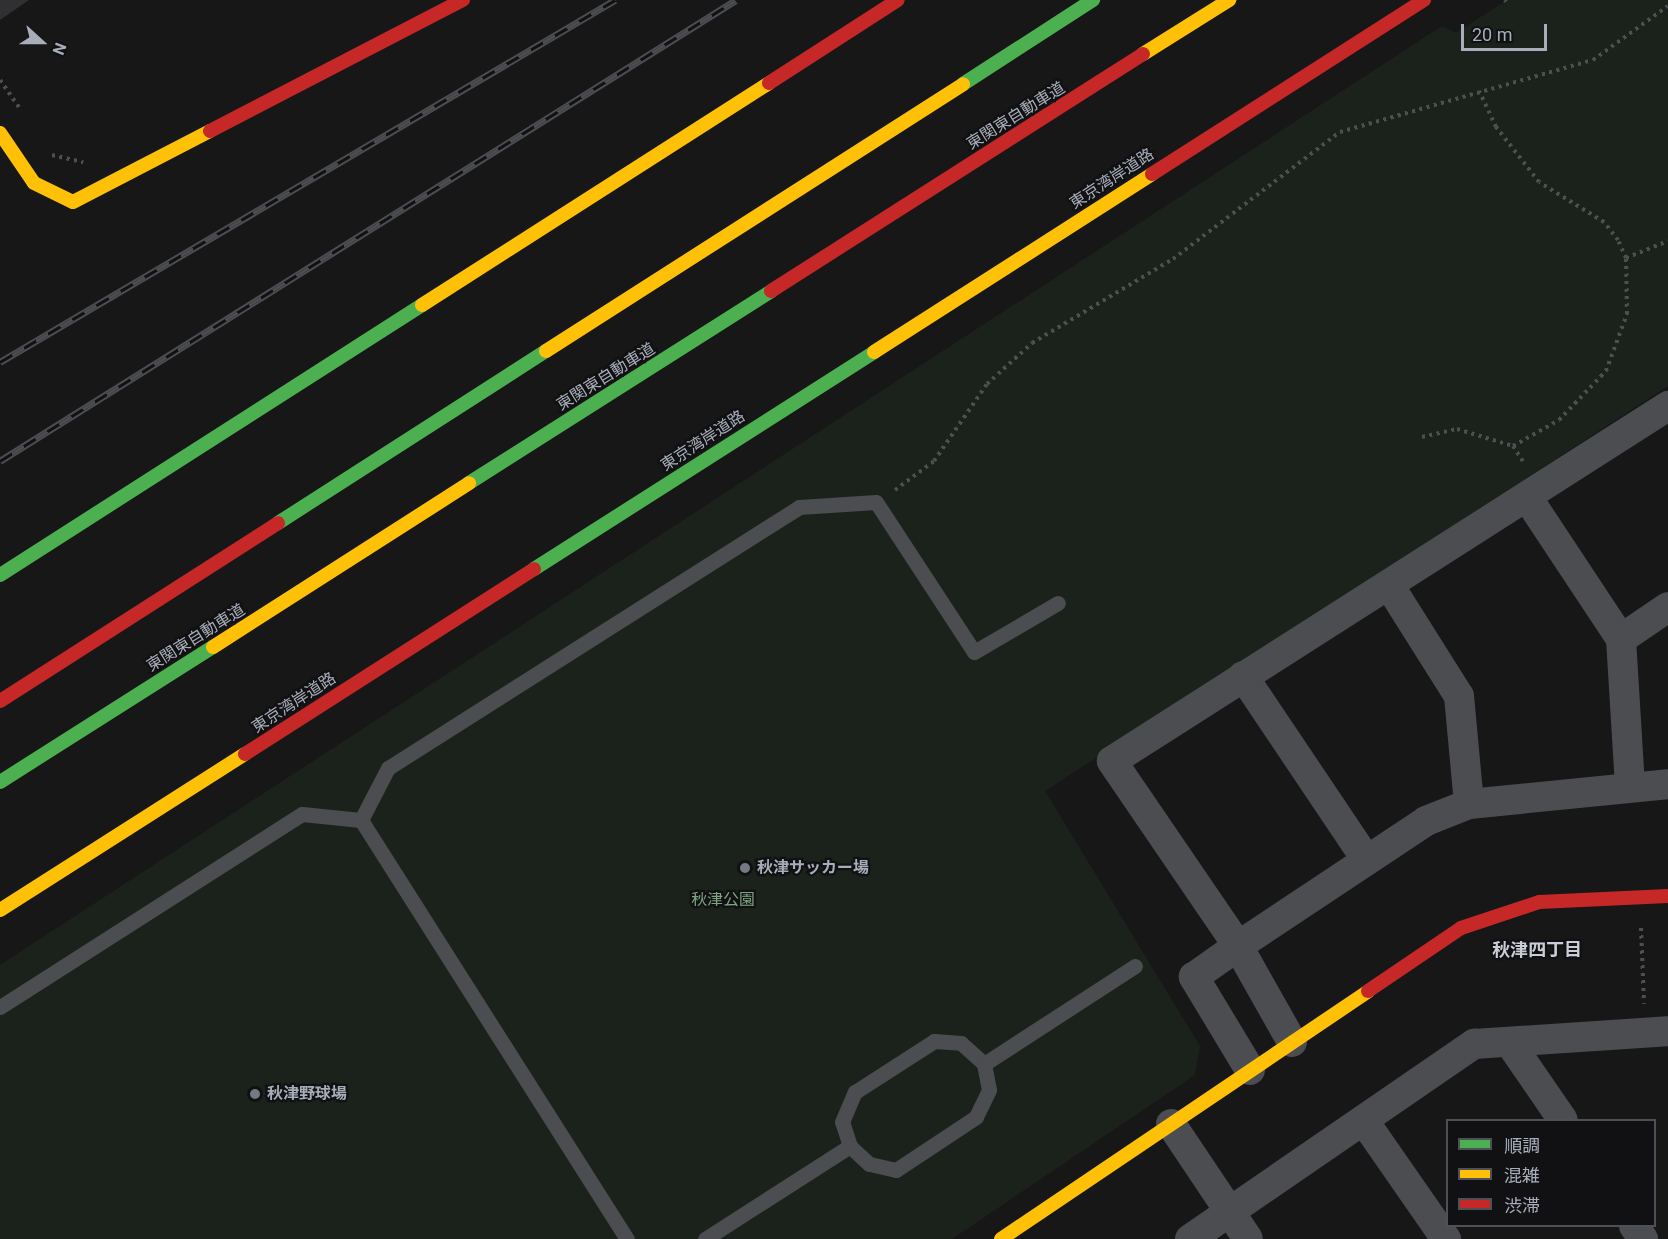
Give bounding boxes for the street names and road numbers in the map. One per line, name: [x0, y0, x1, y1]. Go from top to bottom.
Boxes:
street label: 東関東自動車道: [963, 78, 1069, 154]
street label: 東京湾岸道路: [1067, 145, 1157, 213]
street label: 東関東自動車道: [553, 339, 659, 415]
street label: 東京湾岸道路: [658, 407, 748, 475]
street label: 東関東自動車道: [143, 600, 249, 676]
street label: 東京湾岸道路: [249, 669, 339, 737]

